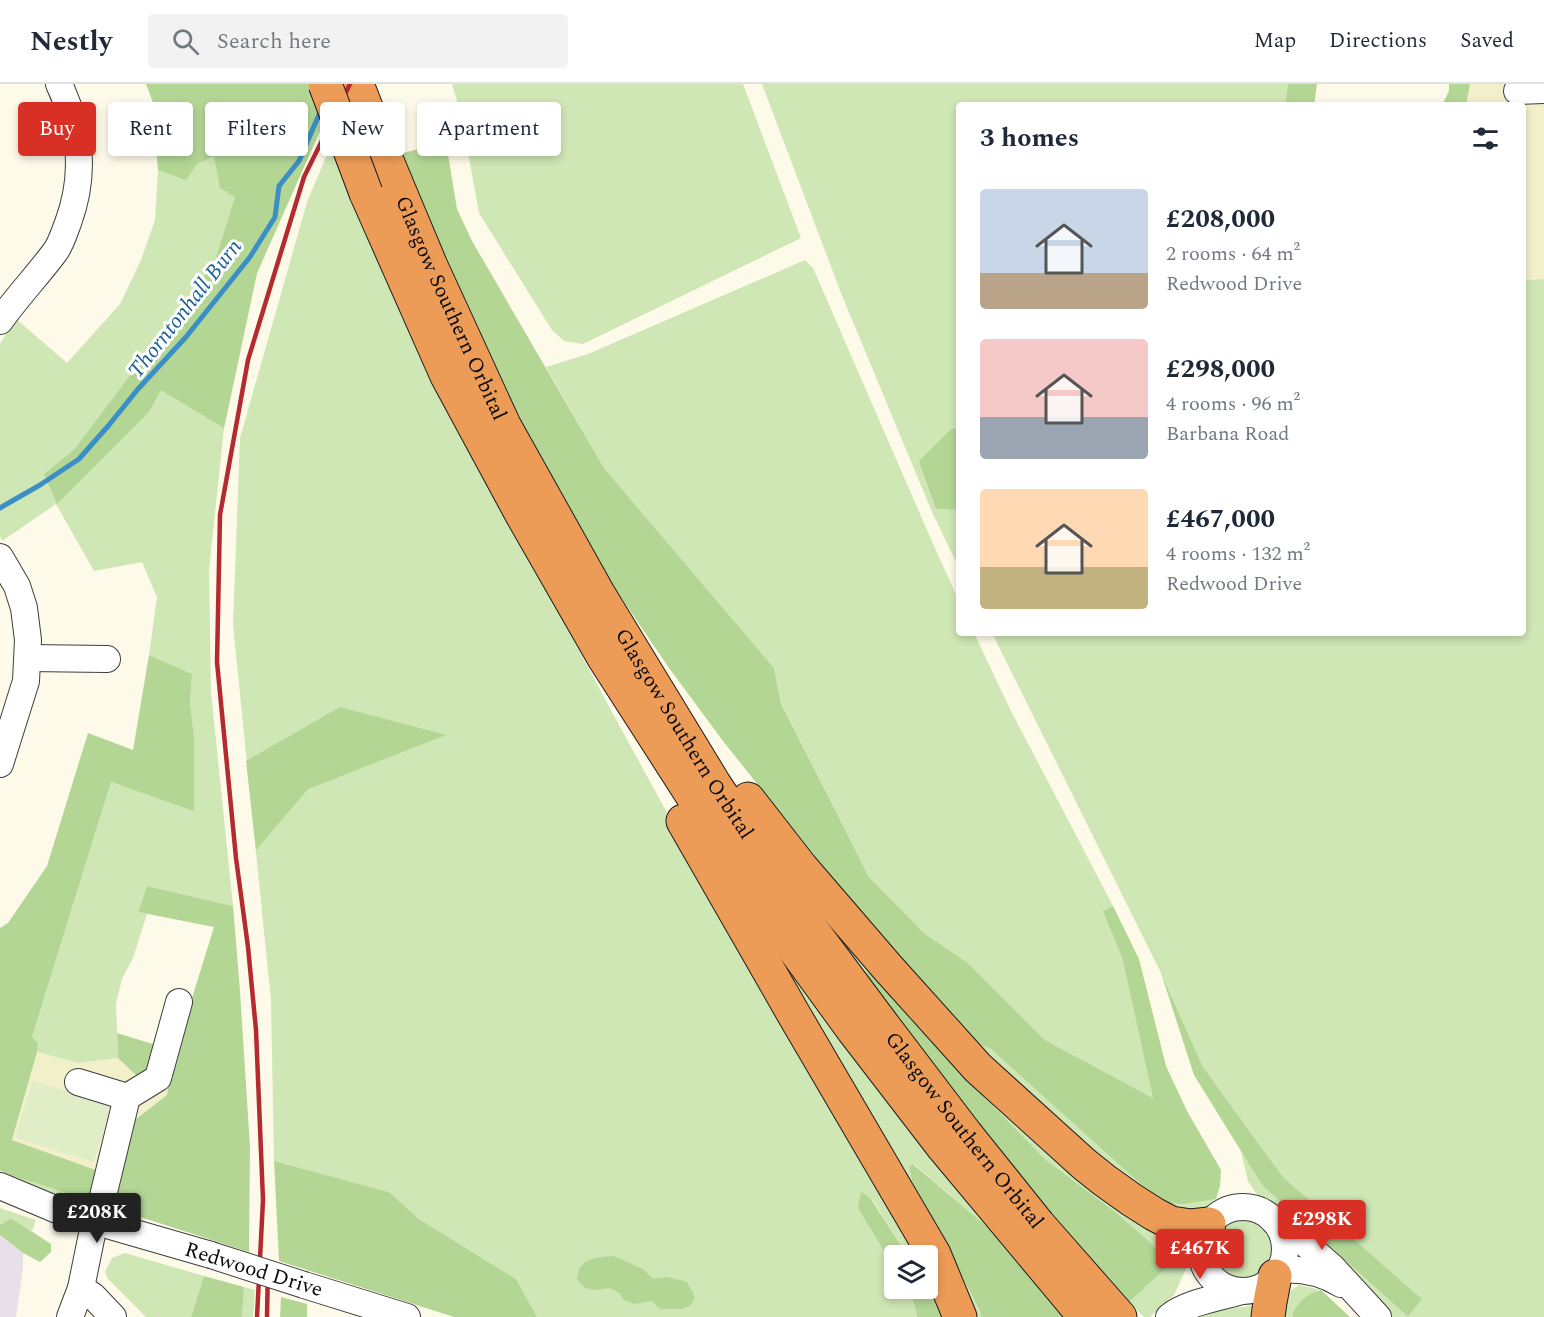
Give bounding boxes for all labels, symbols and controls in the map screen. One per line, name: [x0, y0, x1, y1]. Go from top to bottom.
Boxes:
search box: [148, 14, 568, 68]
text: Nestly: [30, 20, 112, 63]
icon: search: [169, 25, 202, 58]
text: Search here: [217, 25, 331, 58]
text: Map: [1254, 25, 1296, 57]
text: Directions: [1329, 25, 1427, 57]
text: Saved: [1460, 25, 1514, 57]
chip: Buy: [18, 102, 96, 156]
chip: Rent: [108, 102, 193, 156]
chip: Filters: [205, 102, 308, 156]
chip: New: [320, 102, 405, 156]
chip: Apartment: [417, 102, 561, 156]
text: 3 homes: [980, 118, 1079, 158]
icon: filters: [1469, 122, 1502, 155]
street label: Glasgow Southern Orbital: [386, 191, 515, 426]
text: £208,000: [1166, 199, 1275, 239]
icon: home: [1028, 213, 1100, 285]
water label: Thorntonhall Burn: [120, 232, 250, 386]
text: 2 rooms · 64 m²: [1166, 239, 1300, 269]
text: Redwood Drive: [1166, 269, 1302, 299]
text: £298,000: [1166, 349, 1275, 389]
icon: home: [1028, 363, 1100, 435]
text: 4 rooms · 96 m²: [1166, 389, 1300, 419]
text: Barbana Road: [1166, 419, 1289, 449]
text: £467,000: [1166, 499, 1275, 539]
icon: home: [1028, 513, 1100, 585]
text: 4 rooms · 132 m²: [1166, 539, 1310, 569]
text: Redwood Drive: [1166, 569, 1302, 599]
street label: Glasgow Southern Orbital: [606, 622, 762, 846]
street label: Glasgow Southern Orbital: [877, 1025, 1051, 1236]
pin: £208K: [55, 1193, 139, 1244]
text: £208K: [67, 1197, 127, 1227]
pin: £298K: [1280, 1200, 1364, 1251]
text: £298K: [1292, 1204, 1352, 1234]
pin: £467K: [1158, 1229, 1242, 1280]
text: £467K: [1170, 1233, 1230, 1263]
street label: Redwood Drive: [181, 1234, 327, 1306]
map controls: [884, 1245, 938, 1299]
button: layers: [884, 1245, 938, 1299]

